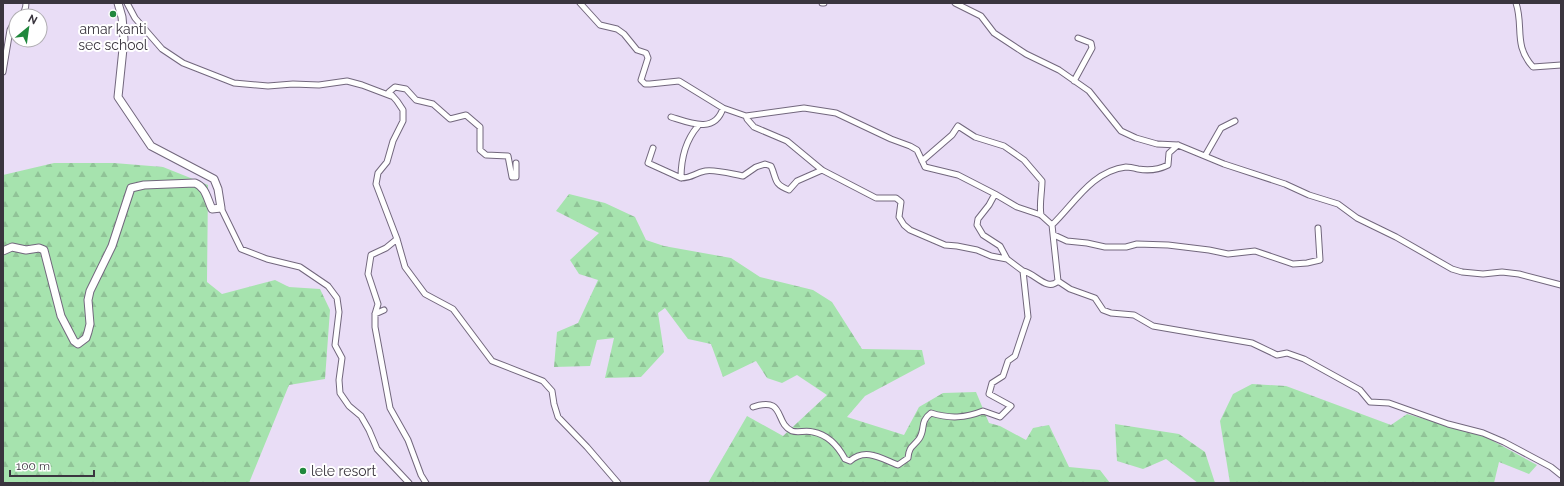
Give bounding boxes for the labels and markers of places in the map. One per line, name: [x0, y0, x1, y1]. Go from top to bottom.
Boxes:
marker: amar kanti sec school: [108, 9, 118, 19]
place label: amar kanti sec school: [78, 21, 148, 53]
place label: lele resort: [311, 463, 377, 479]
marker: lele resort: [298, 466, 308, 476]

